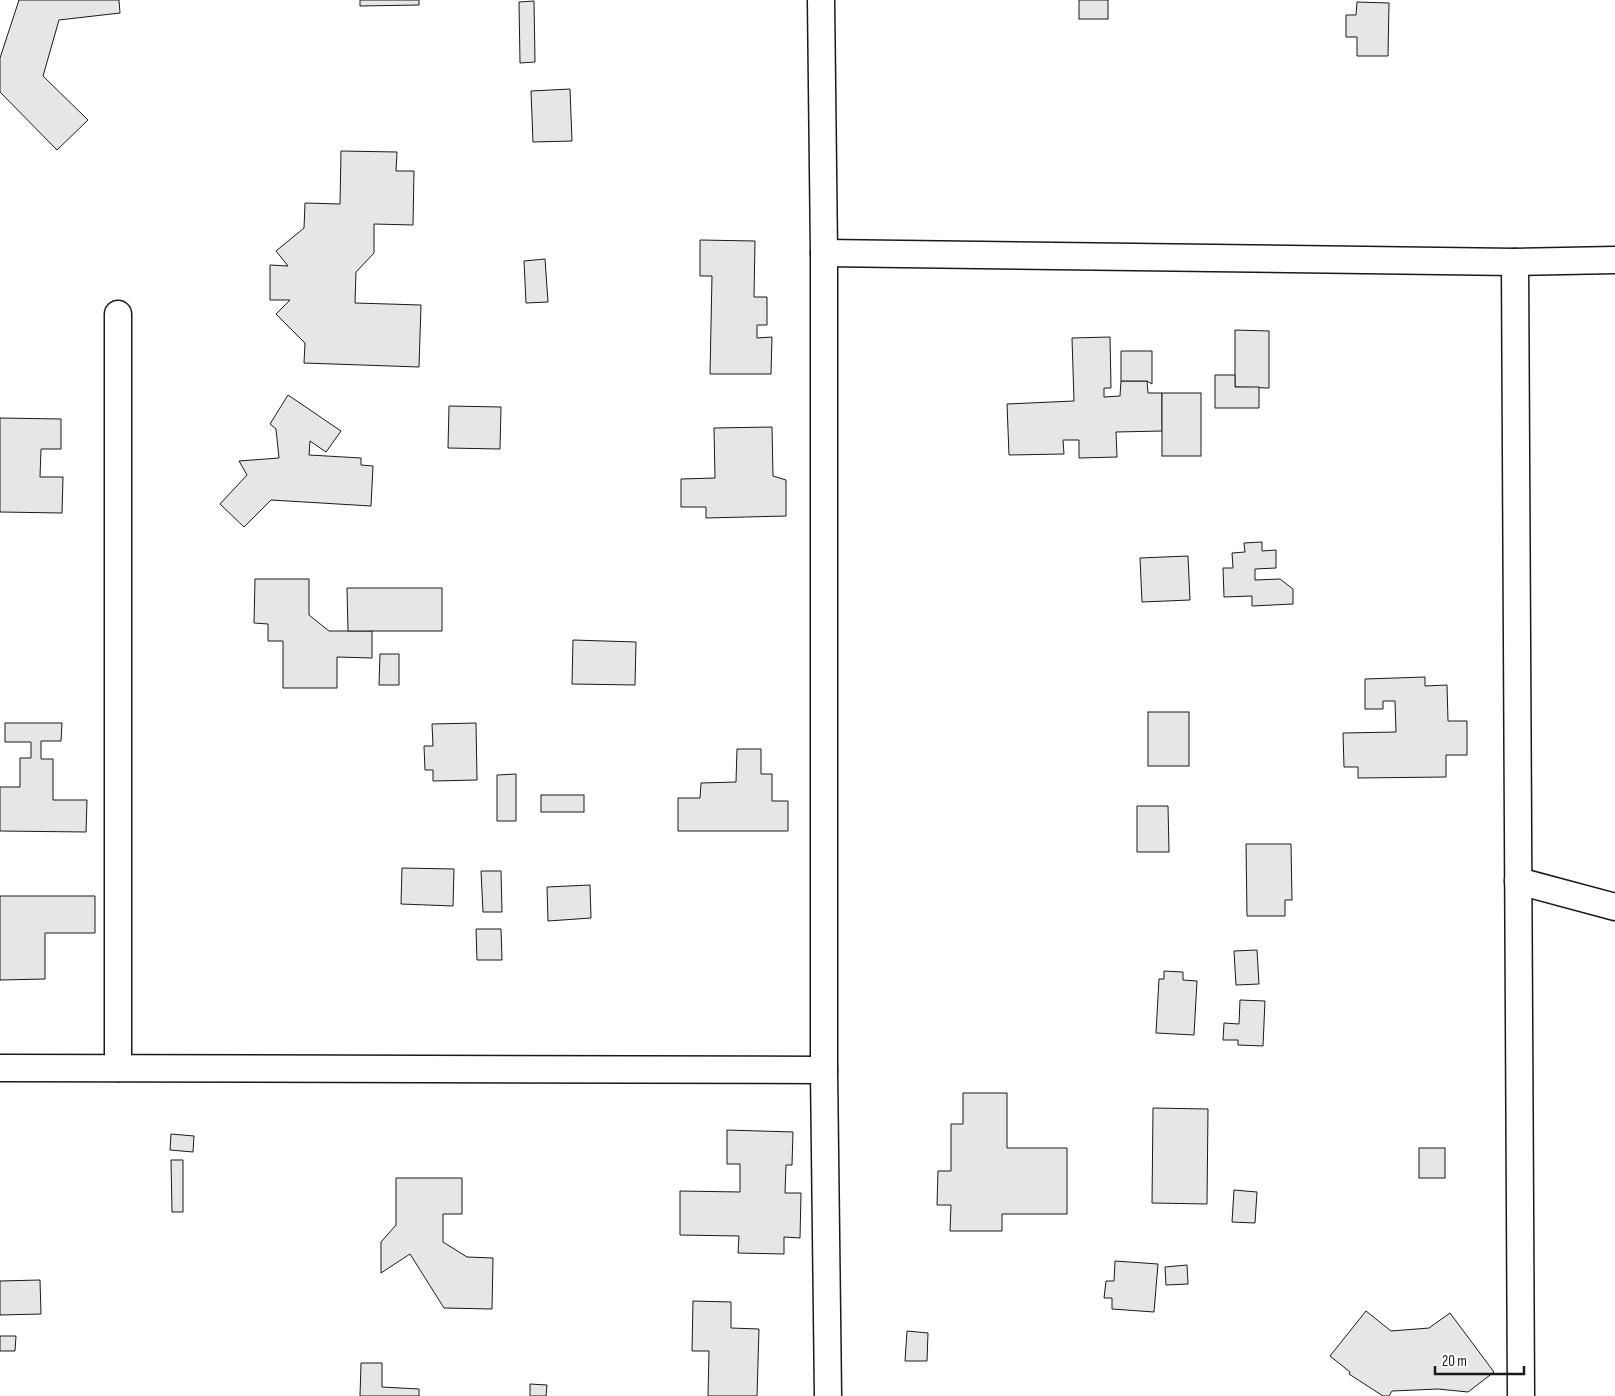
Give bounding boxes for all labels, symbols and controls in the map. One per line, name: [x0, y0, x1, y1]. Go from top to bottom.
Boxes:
scale bar: [1435, 1344, 1524, 1376]
text: 20 m: [1442, 1352, 1467, 1371]

